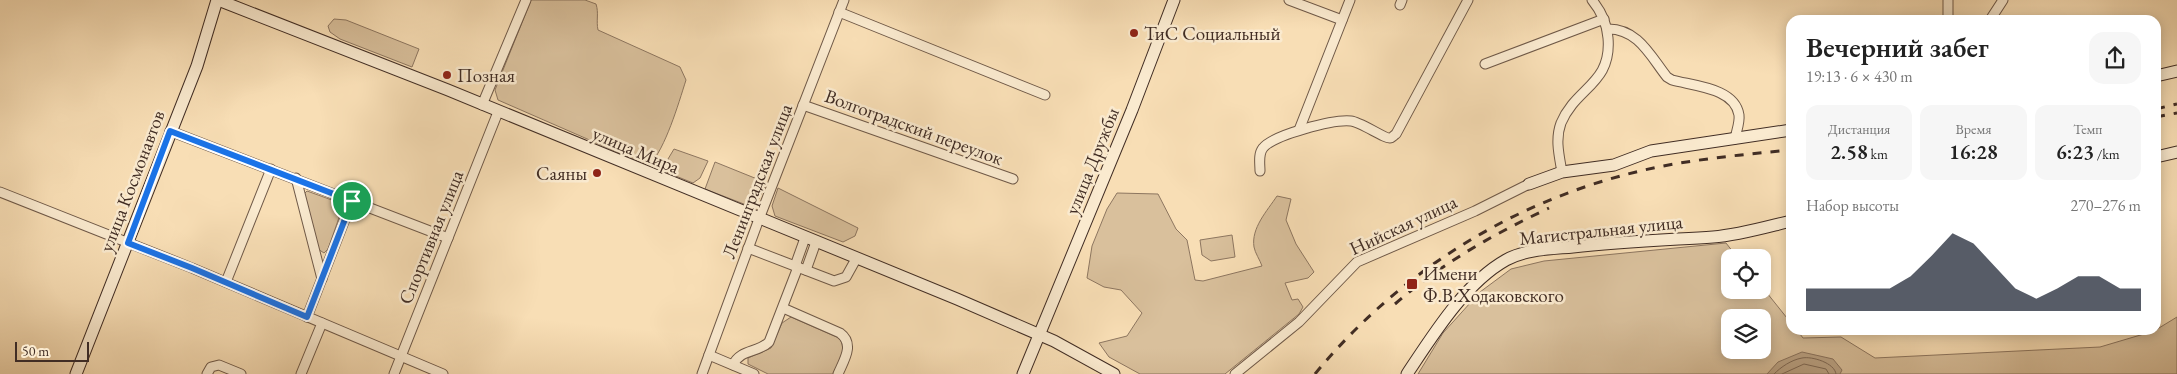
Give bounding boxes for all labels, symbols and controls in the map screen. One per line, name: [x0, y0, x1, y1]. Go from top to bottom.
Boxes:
place label: ТиС Социальный: [1144, 21, 1281, 46]
marker: ТиС Социальный: [1128, 27, 1140, 39]
text: Вечерний забег: [1806, 29, 1989, 65]
button: share: [2089, 32, 2141, 84]
place label: Позная: [457, 63, 516, 88]
text: 19:13 · 6 × 430 m: [1806, 66, 1913, 87]
marker: Позная: [441, 69, 453, 81]
street label: Волгоградский переулок: [821, 83, 1007, 171]
street label: Ленинградская улица: [716, 100, 798, 262]
street label: улица Дружбы: [1059, 103, 1125, 218]
street label: улица Космонавтов: [94, 107, 170, 255]
street label: улица Мира: [589, 120, 684, 180]
text: Дистанция: [1828, 120, 1890, 138]
text: Время: [1956, 120, 1991, 138]
text: Темп: [2073, 120, 2102, 138]
text: 2.58: [1830, 138, 1868, 165]
text: 16:28: [1949, 138, 1998, 165]
text: 6:23: [2056, 138, 2094, 165]
text: km: [1868, 145, 1888, 163]
text: /km: [2094, 145, 2120, 163]
place label: Саяны: [536, 161, 587, 186]
street label: Спортивная улица: [393, 166, 469, 308]
marker: Саяны: [591, 167, 603, 179]
pin: [331, 180, 373, 222]
icon: arrive: [338, 187, 366, 215]
street label: Нийская улица: [1345, 189, 1461, 261]
text: Набор высоты: [1806, 195, 1899, 216]
text: 270–276 m: [2070, 195, 2141, 216]
street label: Магистральная улица: [1518, 209, 1684, 251]
map controls: [1721, 249, 1771, 359]
button: locate: [1721, 249, 1771, 299]
place label: Имени Ф.В.Ходаковского: [1423, 261, 1564, 308]
marker: Имени Ф.В.Ходаковского: [1405, 277, 1419, 291]
button: layers: [1721, 309, 1771, 359]
scale bar: [15, 339, 89, 362]
text: 50 m: [22, 342, 49, 360]

